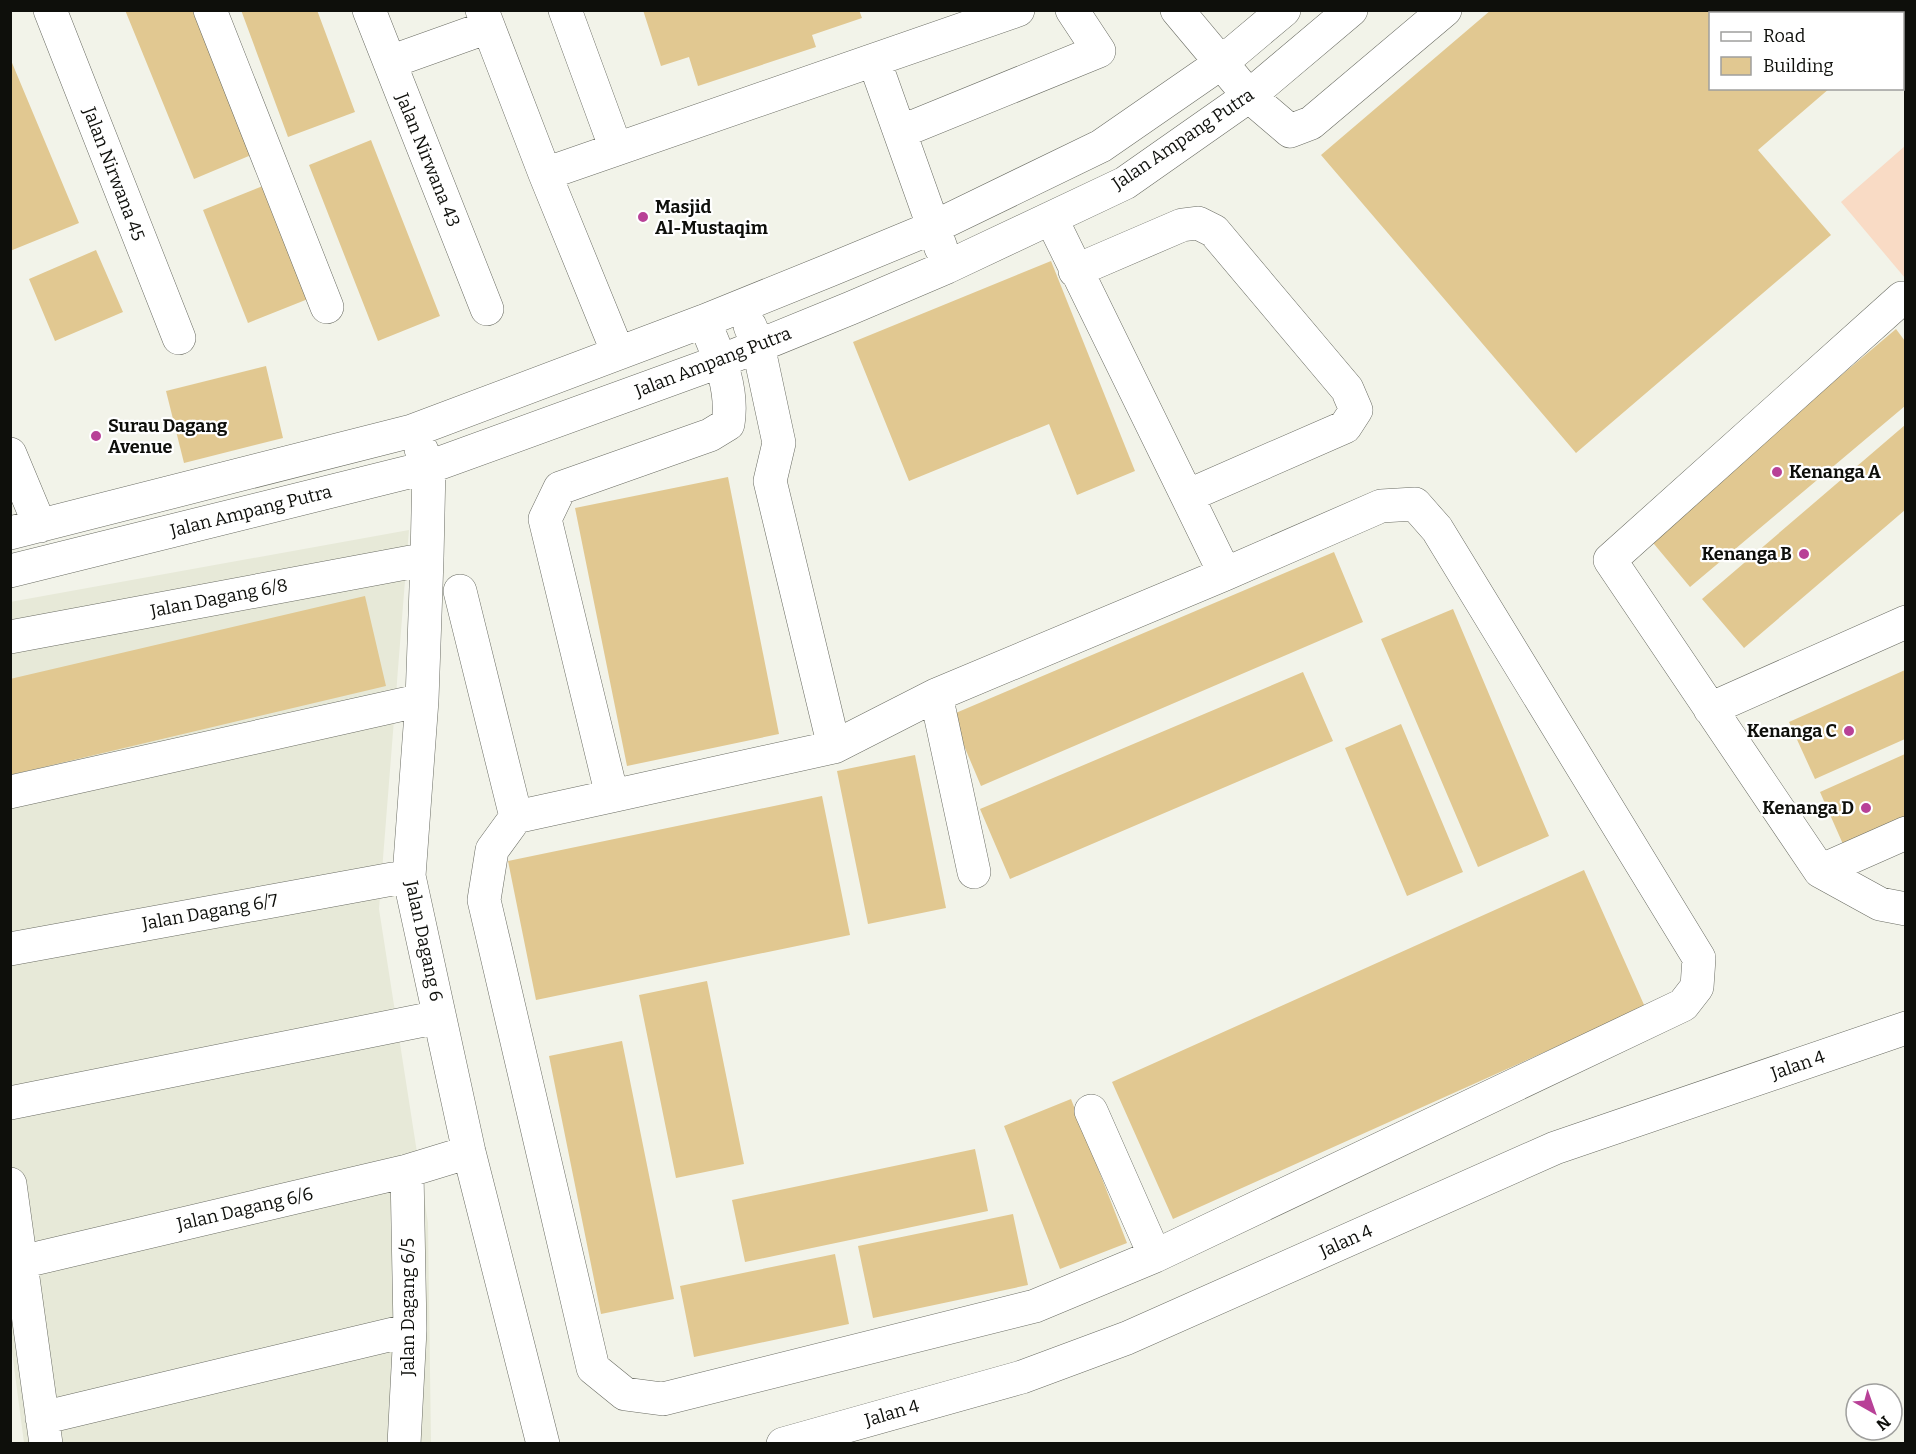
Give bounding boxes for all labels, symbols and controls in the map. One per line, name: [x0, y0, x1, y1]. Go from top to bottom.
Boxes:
legend: [1709, 12, 1904, 90]
text: Road: [1763, 25, 1806, 47]
text: Building: [1763, 55, 1834, 77]
street label: Jalan Ampang Putra: [1107, 83, 1258, 195]
street label: Jalan Nirwana 43: [391, 89, 465, 230]
street label: Jalan Nirwana 45: [78, 103, 150, 244]
place label: Masjid Al-Mustaqim: [655, 196, 768, 239]
marker: Masjid Al-Mustaqim: [636, 210, 650, 224]
street label: Jalan Ampang Putra: [631, 322, 794, 402]
place label: Surau Dagang Avenue: [108, 415, 228, 458]
marker: Surau Dagang Avenue: [89, 429, 103, 443]
place label: Kenanga A: [1789, 461, 1881, 483]
marker: Kenanga A: [1770, 465, 1784, 479]
street label: Jalan Ampang Putra: [167, 480, 334, 542]
place label: Kenanga B: [1701, 543, 1792, 565]
marker: Kenanga B: [1797, 547, 1811, 561]
street label: Jalan Dagang 6/8: [148, 574, 290, 622]
place label: Kenanga C: [1747, 720, 1837, 742]
marker: Kenanga C: [1842, 724, 1856, 738]
place label: Kenanga D: [1762, 797, 1854, 819]
marker: Kenanga D: [1859, 801, 1873, 815]
street label: Jalan Dagang 6: [400, 878, 448, 1003]
street label: Jalan Dagang 6/7: [139, 889, 280, 935]
street label: Jalan 4: [1767, 1045, 1828, 1085]
street label: Jalan Dagang 6/6: [174, 1183, 315, 1236]
street label: Jalan 4: [1315, 1219, 1376, 1263]
street label: Jalan Dagang 6/5: [397, 1238, 419, 1377]
north arrow: [1844, 1382, 1904, 1442]
street label: Jalan 4: [861, 1395, 922, 1432]
text: N: [1872, 1412, 1894, 1434]

